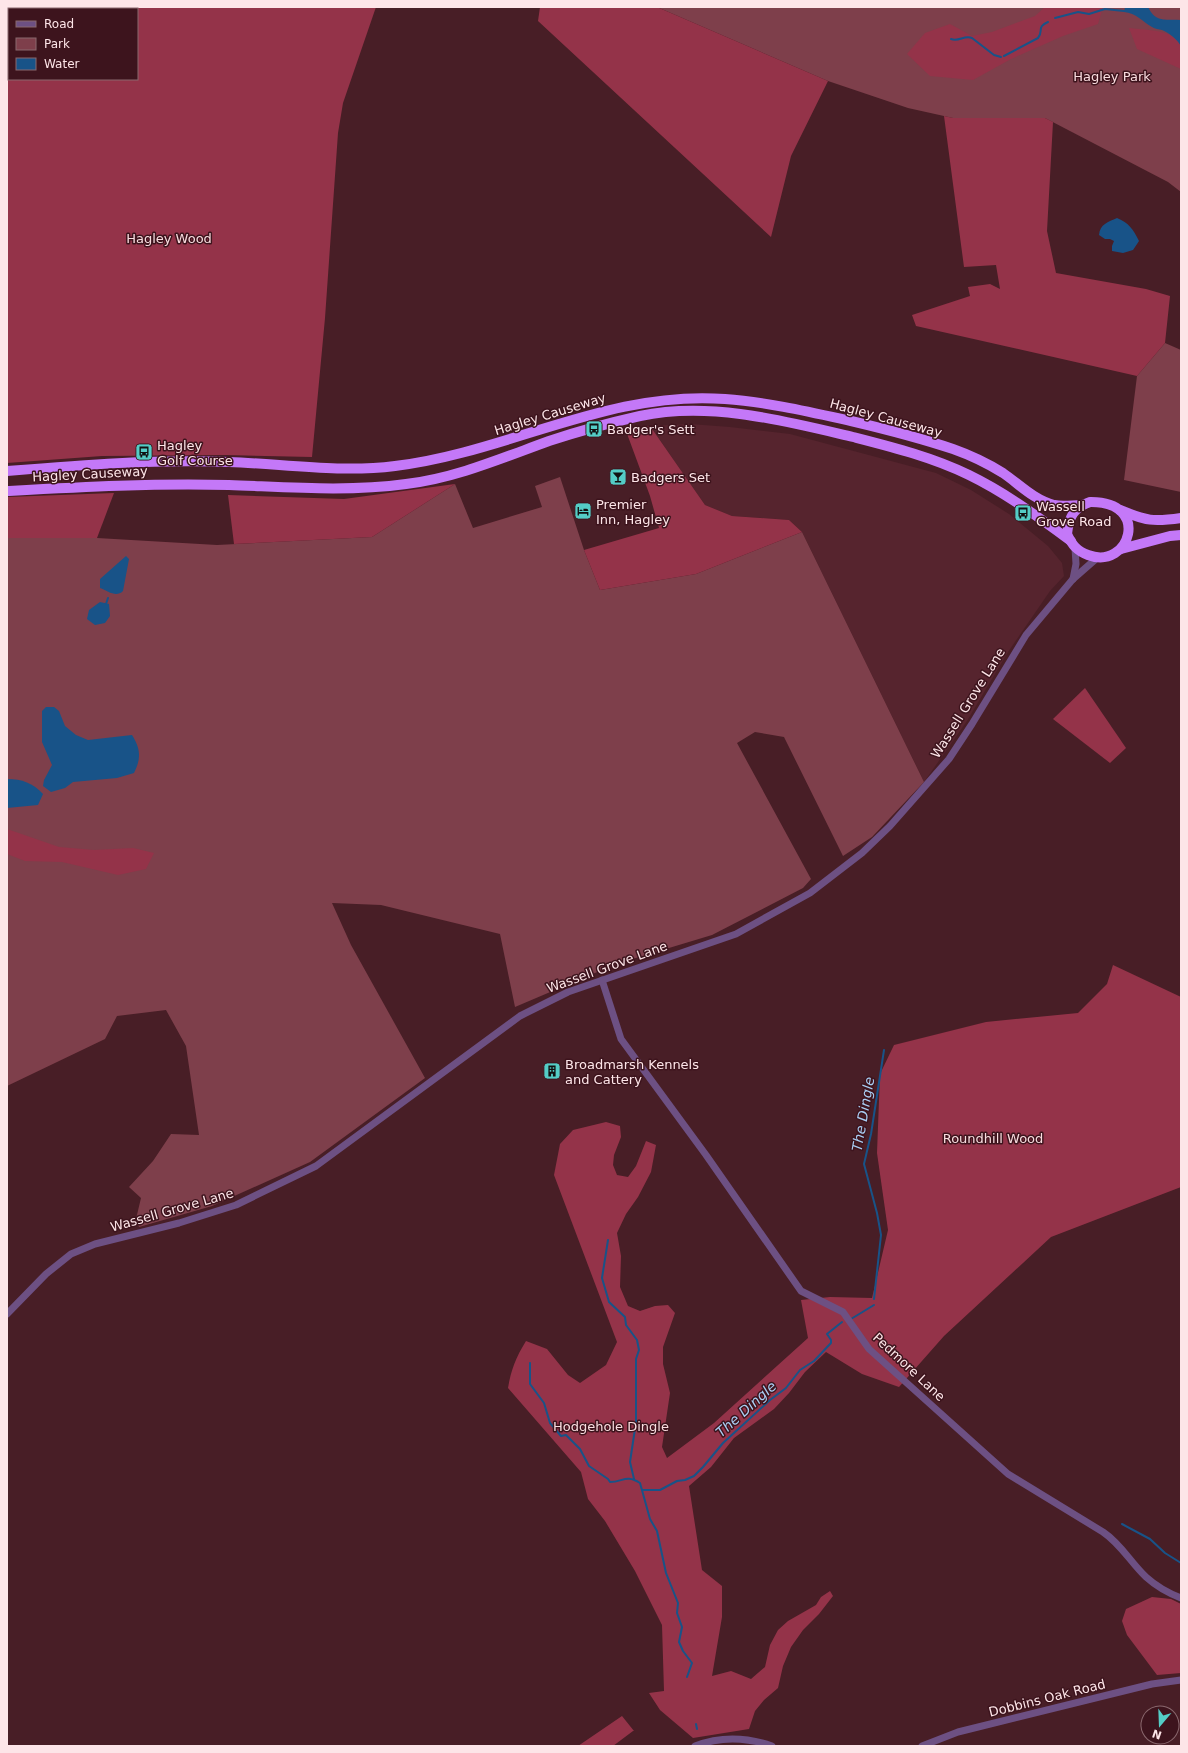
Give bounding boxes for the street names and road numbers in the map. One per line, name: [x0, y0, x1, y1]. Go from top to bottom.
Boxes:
street label: Hagley Causeway: [492, 390, 608, 438]
street label: Hagley Causeway: [828, 396, 944, 440]
street label: Hagley Causeway: [32, 463, 149, 485]
street label: Wassell Grove Lane: [928, 645, 1008, 761]
street label: Wassell Grove Lane: [545, 938, 669, 996]
street label: Wassell Grove Lane: [109, 1185, 235, 1235]
street label: Pedmore Lane: [870, 1330, 948, 1404]
street label: Dobbins Oak Road: [987, 1676, 1107, 1720]

